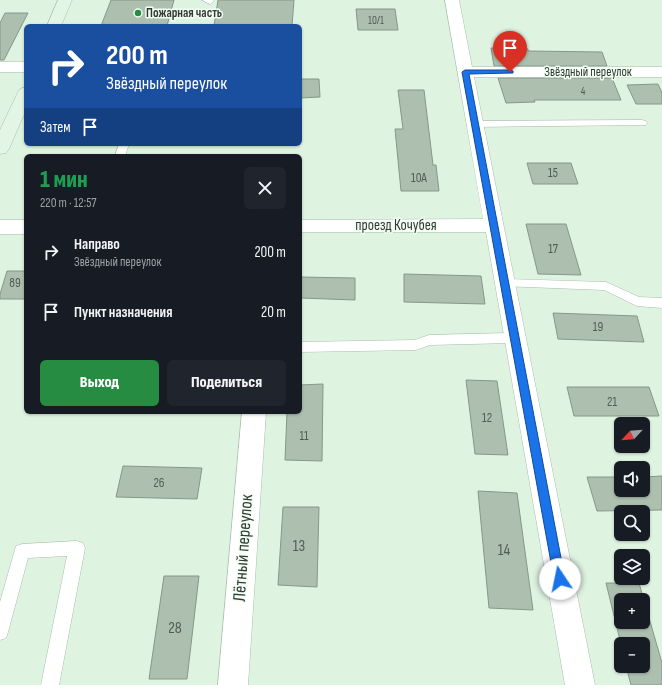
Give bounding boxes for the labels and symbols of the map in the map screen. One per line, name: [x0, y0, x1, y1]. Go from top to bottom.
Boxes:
place label: Пожарная часть: [146, 5, 222, 21]
marker: Пожарная часть: [133, 8, 143, 18]
house number: 10/1: [368, 14, 384, 27]
pin: [493, 31, 527, 72]
street label: Звёздный переулок: [544, 64, 632, 80]
house number: 4: [581, 85, 586, 98]
house number: 15: [548, 165, 558, 181]
house number: 10А: [411, 170, 427, 186]
street label: проезд Кочубея: [355, 216, 437, 235]
house number: 17: [548, 241, 559, 257]
house number: 89: [9, 275, 21, 291]
house number: 19: [593, 319, 603, 335]
house number: 21: [607, 394, 617, 410]
house number: 12: [482, 410, 492, 426]
north arrow: [614, 417, 650, 453]
house number: 11: [299, 428, 309, 444]
house number: 26: [153, 475, 165, 491]
street label: Лётный переулок: [229, 494, 257, 602]
house number: 13: [293, 537, 305, 556]
house number: 14: [498, 541, 510, 560]
position arrow: [539, 558, 581, 600]
house number: 28: [168, 619, 182, 638]

